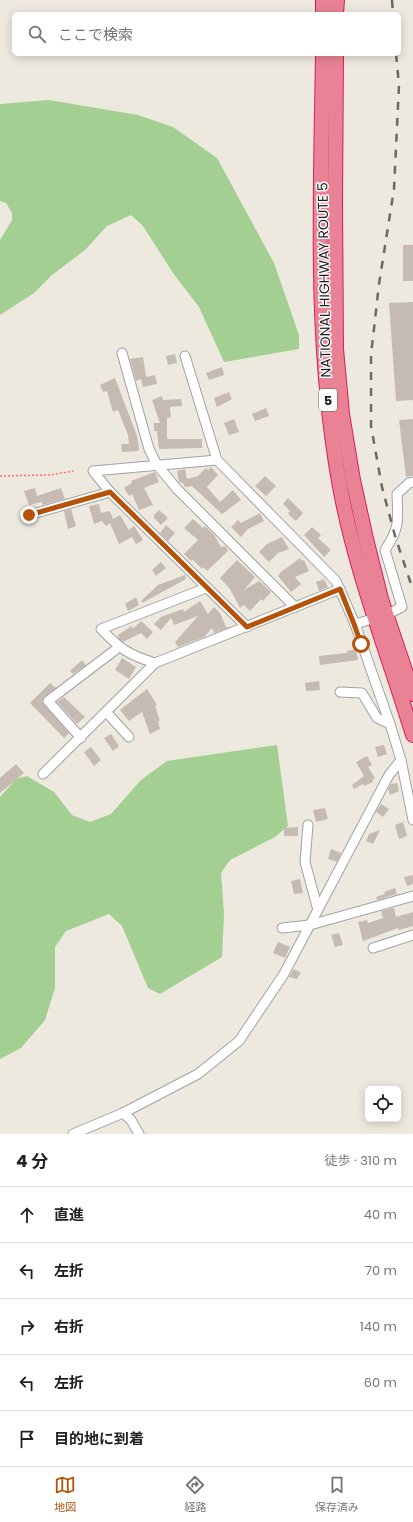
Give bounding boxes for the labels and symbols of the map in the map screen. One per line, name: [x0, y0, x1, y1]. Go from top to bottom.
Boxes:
street label: NATIONAL HIGHWAY ROUTE 5: [312, 182, 336, 378]
road number: 5: [319, 389, 337, 411]
route end: [20, 506, 38, 524]
route start: [352, 635, 370, 653]

